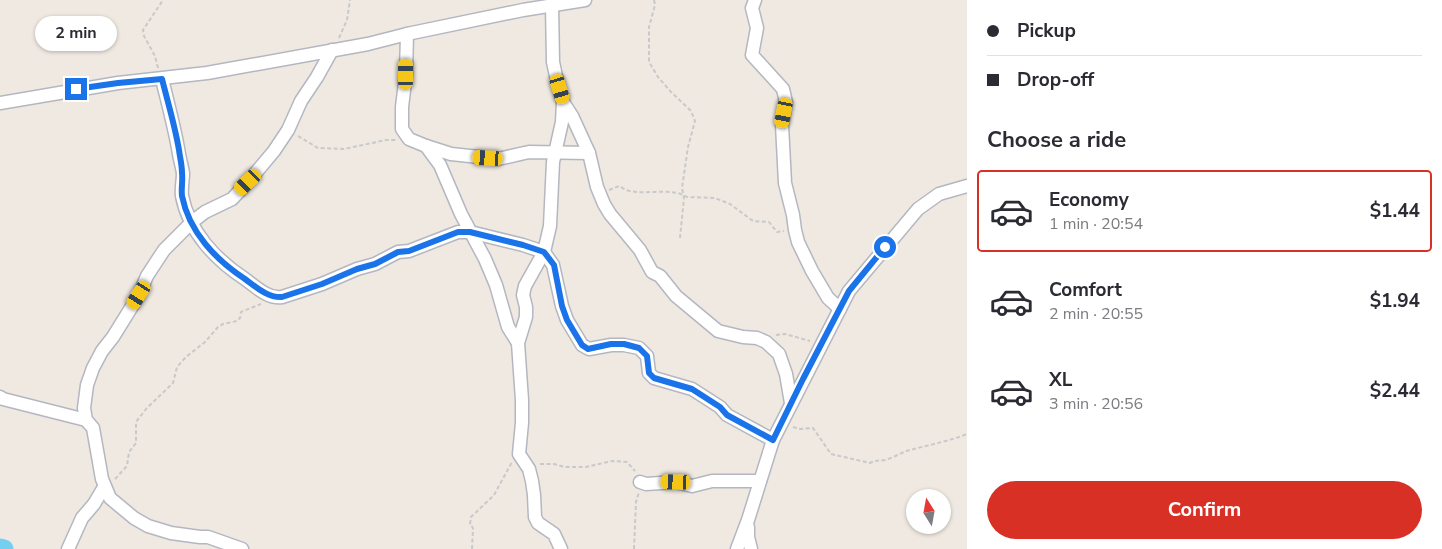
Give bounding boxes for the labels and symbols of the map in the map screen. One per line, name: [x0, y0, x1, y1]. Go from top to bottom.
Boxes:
callout: 2 min: [35, 17, 117, 52]
car: [398, 59, 413, 89]
car: [548, 72, 571, 106]
route end: [65, 78, 87, 100]
car: [773, 97, 794, 129]
car: [472, 150, 503, 166]
car: [231, 166, 264, 198]
route start: [874, 236, 896, 258]
car: [124, 278, 153, 312]
car: [660, 474, 691, 490]
north arrow: [906, 489, 951, 534]

